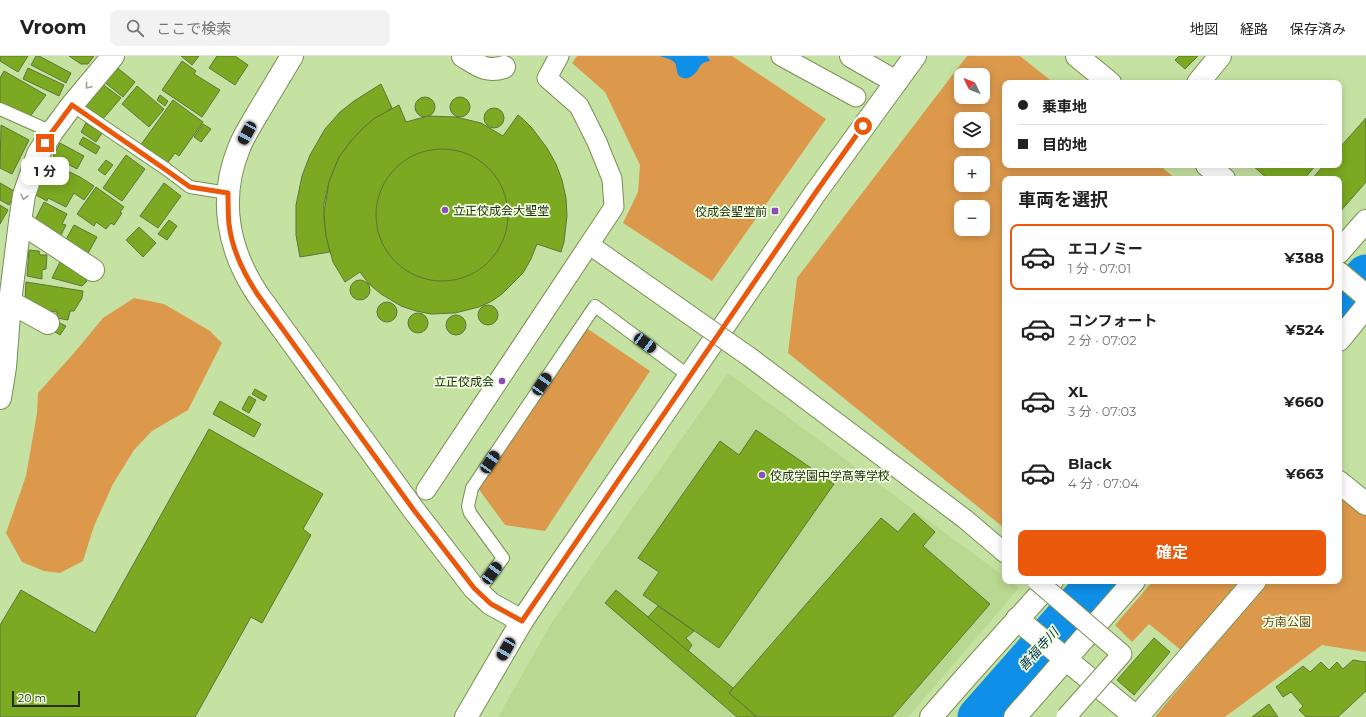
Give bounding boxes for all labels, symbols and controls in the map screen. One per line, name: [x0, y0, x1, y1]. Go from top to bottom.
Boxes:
search box: [110, 10, 390, 46]
text: Vroom: [20, 16, 86, 39]
icon: search: [124, 17, 146, 39]
text: ここで検索: [156, 19, 231, 38]
text: 地図: [1190, 20, 1218, 38]
text: 経路: [1240, 20, 1268, 38]
text: 保存済み: [1290, 20, 1346, 38]
north arrow: [954, 68, 990, 104]
map controls: [954, 68, 990, 236]
one-way arrow: [85, 81, 92, 89]
text: 乗車地: [1042, 97, 1087, 116]
button: layers: [954, 112, 990, 148]
route start: [854, 117, 872, 135]
car: [236, 120, 258, 146]
route end: [36, 134, 54, 152]
text: 目的地: [1042, 135, 1087, 154]
button: +: [954, 156, 990, 192]
callout: 1 分: [21, 157, 69, 185]
text: 1 分: [34, 163, 56, 179]
text: 車両を選択: [1018, 189, 1108, 211]
one-way arrow: [21, 194, 29, 201]
button: −: [954, 200, 990, 236]
place label: 立正佼成会大聖堂: [453, 203, 549, 218]
place label: 佼成会聖堂前: [695, 204, 767, 219]
marker: 立正佼成会大聖堂: [440, 205, 450, 215]
marker: 佼成会聖堂前: [770, 206, 780, 216]
icon: car: [1020, 239, 1056, 275]
text: エコノミー: [1068, 239, 1143, 258]
text: ¥388: [1284, 248, 1324, 267]
text: 1 分 · 07:01: [1068, 260, 1131, 276]
icon: car: [1020, 311, 1056, 347]
text: コンフォート: [1068, 311, 1158, 330]
text: ¥524: [1285, 320, 1324, 339]
car: [632, 331, 658, 355]
text: 2 分 · 07:02: [1068, 332, 1137, 348]
car: [530, 371, 554, 397]
place label: 立正佼成会: [434, 374, 494, 389]
marker: 立正佼成会: [497, 376, 507, 386]
text: XL: [1068, 382, 1087, 401]
icon: car: [1020, 383, 1056, 419]
text: ¥660: [1284, 392, 1324, 411]
text: 3 分 · 07:03: [1068, 403, 1136, 419]
car: [478, 449, 502, 475]
text: Black: [1068, 454, 1112, 473]
icon: car: [1020, 455, 1056, 491]
text: ¥663: [1285, 464, 1324, 483]
place label: 佼成学園中学高等学校: [770, 468, 890, 483]
marker: 佼成学園中学高等学校: [757, 470, 767, 480]
text: 4 分 · 07:04: [1068, 475, 1139, 491]
button: 確定: [1018, 530, 1326, 576]
car: [480, 560, 504, 586]
park label: 方南公園: [1263, 614, 1311, 629]
water label: 善福寺川: [1015, 623, 1063, 674]
car: [495, 636, 517, 662]
scale bar: [12, 689, 80, 708]
text: 20 m: [18, 691, 46, 705]

